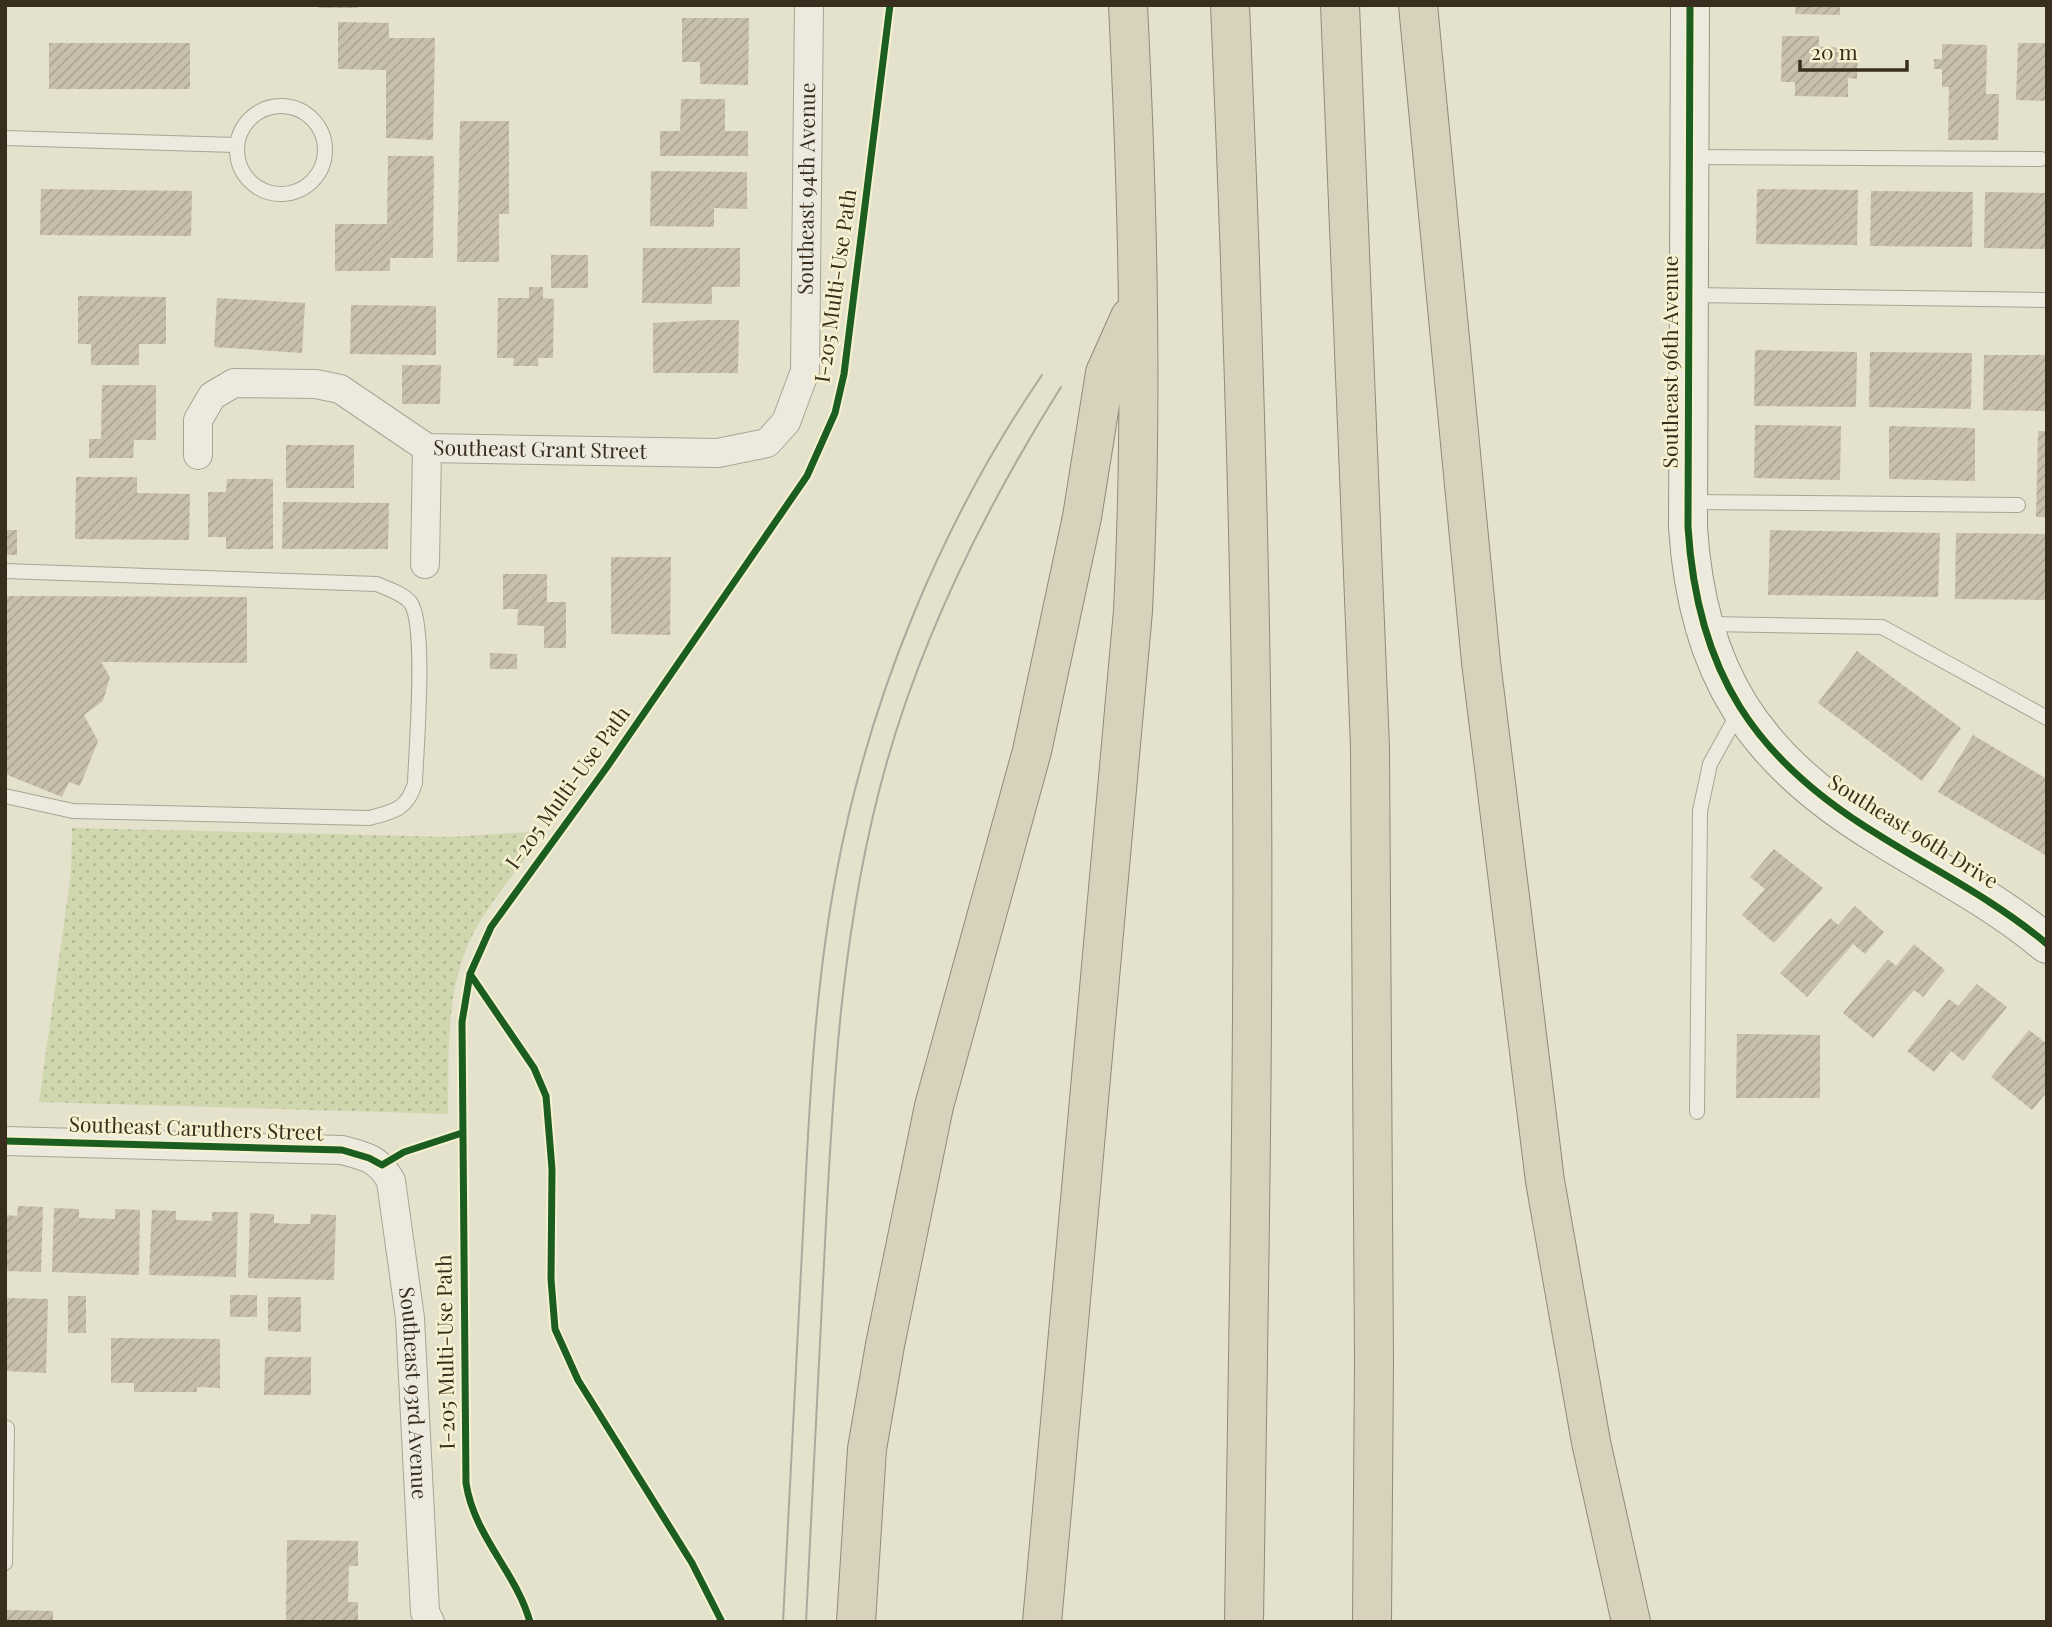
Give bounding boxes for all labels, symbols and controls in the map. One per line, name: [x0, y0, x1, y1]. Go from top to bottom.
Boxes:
scale bar: [1800, 28, 1907, 72]
text: 20 m: [1811, 37, 1858, 65]
street label: Southeast 94th Avenue: [790, 82, 820, 295]
street label: I-205 Multi-Use Path: [807, 187, 862, 384]
street label: Southeast 96th Avenue: [1655, 256, 1683, 468]
street label: Southeast Grant Street: [433, 432, 648, 464]
street label: I-205 Multi-Use Path: [498, 699, 635, 874]
street label: Southeast 96th Drive: [1824, 767, 2004, 894]
street label: Southeast Caruthers Street: [68, 1109, 324, 1145]
street label: I-205 Multi-Use Path: [428, 1254, 460, 1450]
street label: Southeast 93rd Avenue: [394, 1285, 435, 1500]

